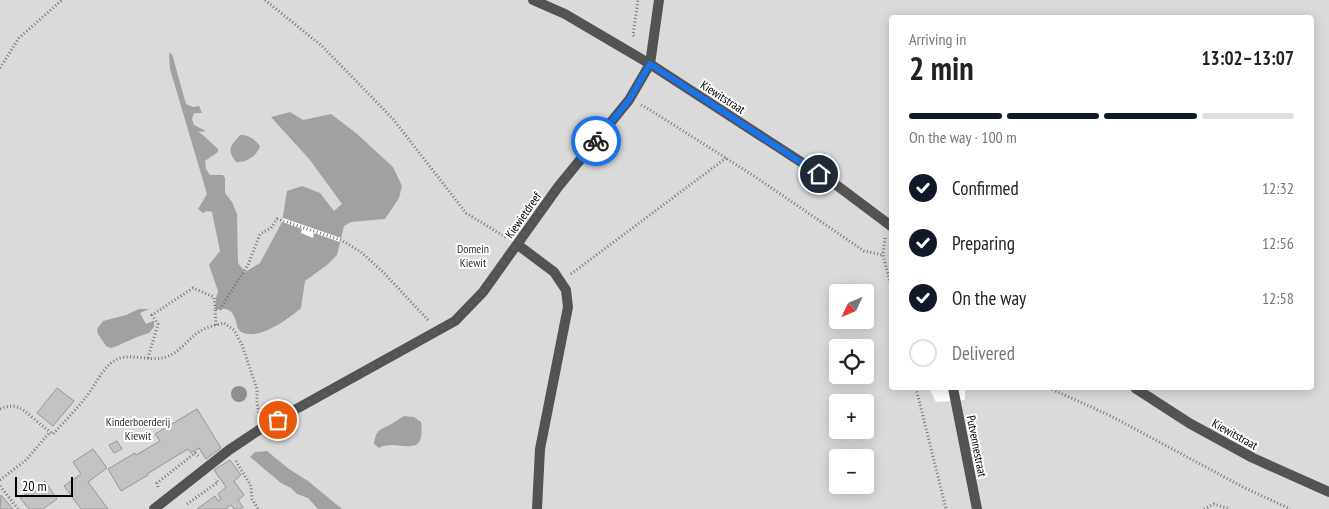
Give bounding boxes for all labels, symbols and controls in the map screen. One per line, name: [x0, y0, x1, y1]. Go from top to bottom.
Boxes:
text: Arriving in: [909, 29, 966, 49]
text: 13:02–13:07: [1201, 46, 1294, 70]
text: 2 min: [909, 47, 974, 89]
street label: Kiewitstraat: [698, 77, 749, 117]
courier: [571, 116, 621, 166]
icon: bike: [582, 127, 610, 155]
text: On the way · 100 m: [909, 127, 1017, 147]
pin: [798, 153, 840, 195]
icon: home: [805, 160, 833, 188]
icon: check: [909, 174, 937, 202]
text: Confirmed: [952, 176, 1019, 200]
text: 12:32: [1262, 178, 1294, 198]
street label: Kiewietdreef: [502, 188, 545, 241]
icon: check: [909, 229, 937, 257]
text: Preparing: [952, 231, 1015, 255]
text: 12:56: [1262, 233, 1294, 253]
park label: Domein Kiewit: [457, 241, 489, 270]
north arrow: [829, 284, 874, 329]
map controls: [829, 284, 874, 494]
icon: check: [909, 284, 937, 312]
text: On the way: [952, 286, 1026, 310]
text: 12:58: [1262, 288, 1294, 308]
button: locate: [829, 339, 874, 384]
text: Delivered: [952, 341, 1015, 365]
button: +: [829, 394, 874, 439]
pin: [257, 399, 299, 441]
icon: bag: [264, 406, 292, 434]
park label: Kinderboerderij Kiewit: [106, 414, 170, 443]
street label: Putvennestraat: [964, 414, 990, 479]
street label: Kiewitstraat: [1210, 415, 1261, 453]
button: −: [829, 449, 874, 494]
scale bar: [15, 474, 72, 497]
text: 20 m: [22, 477, 47, 495]

